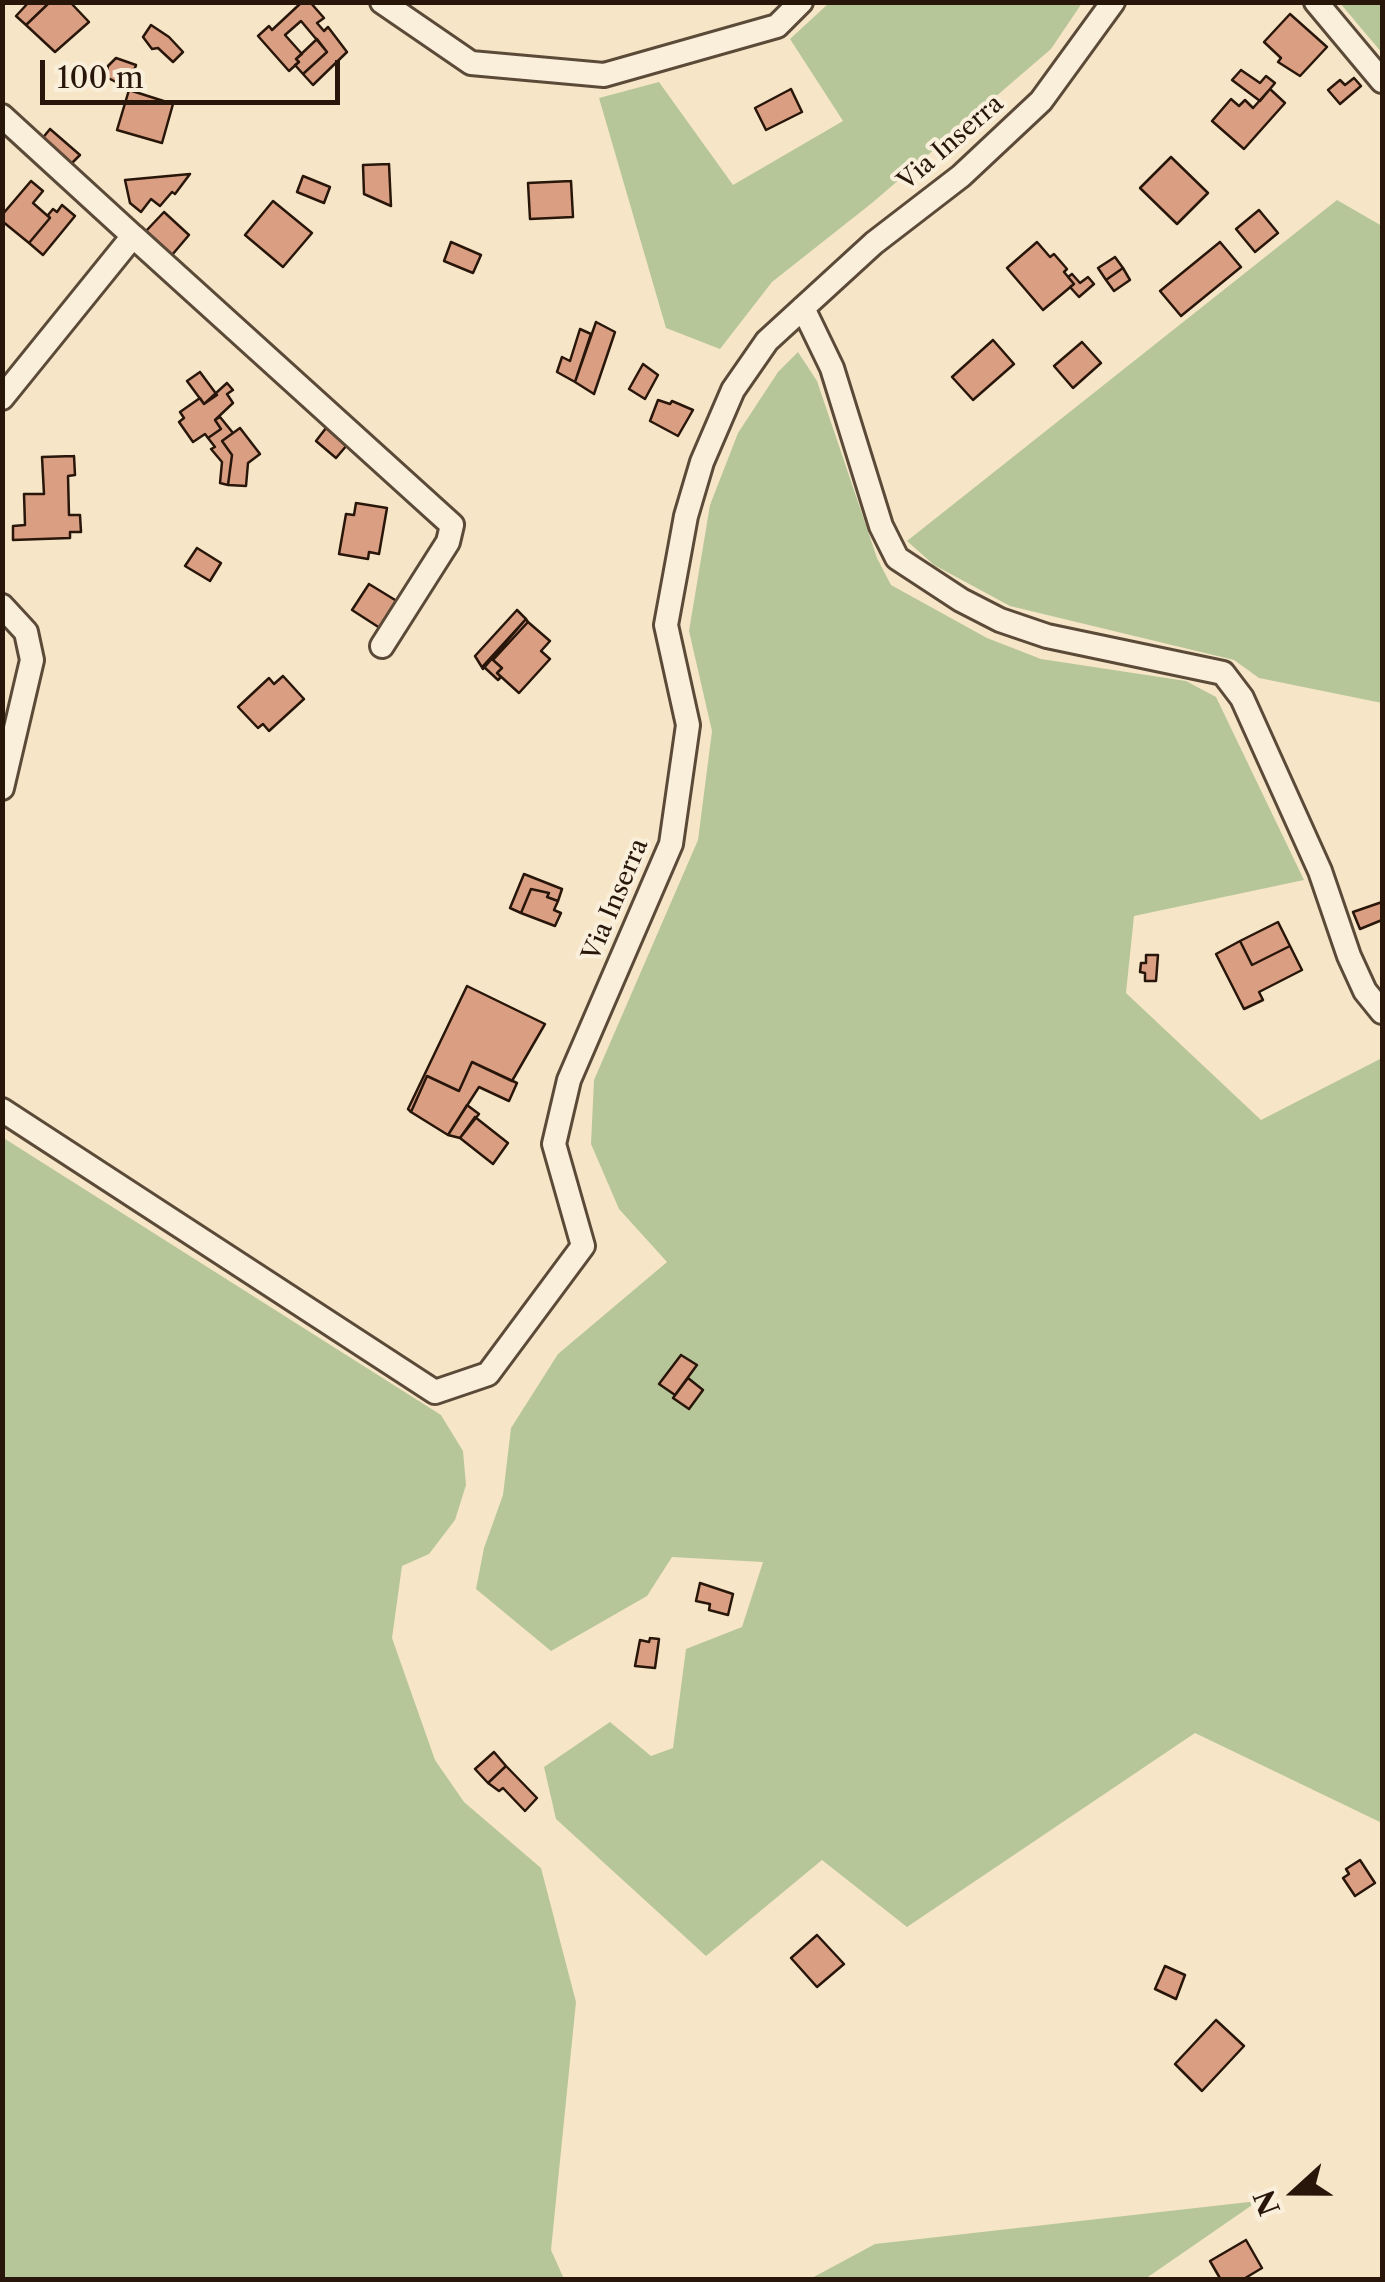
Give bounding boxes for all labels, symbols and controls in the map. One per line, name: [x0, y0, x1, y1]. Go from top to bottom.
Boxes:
scale bar: [45, 40, 345, 102]
text: 100 m: [57, 59, 144, 96]
street label: Via Inserra: [892, 89, 1010, 197]
street label: Via Inserra: [577, 835, 655, 965]
north arrow: [1245, 2142, 1345, 2242]
text: N: [1247, 2185, 1287, 2220]

